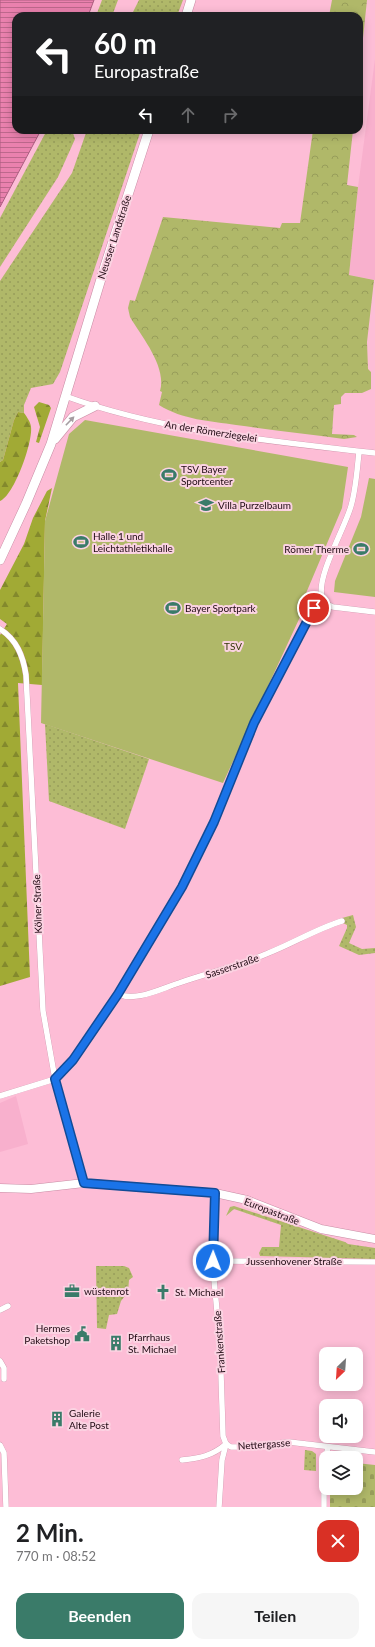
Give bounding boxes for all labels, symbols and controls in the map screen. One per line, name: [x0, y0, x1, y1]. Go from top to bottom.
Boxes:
text: 60 m: [94, 26, 157, 60]
icon: left: [28, 28, 80, 80]
text: Europastraße: [94, 60, 199, 82]
icon: left: [135, 104, 157, 126]
icon: ahead: [177, 104, 199, 126]
icon: right: [219, 104, 241, 126]
street label: Neusser Landstraße: [95, 194, 133, 280]
one-way arrow: [65, 416, 75, 426]
street label: An der Römerziegelei: [164, 418, 258, 444]
place label: TSV Bayer Sportcenter: [181, 463, 233, 487]
sports icon: TSV Bayer Sportcenter: [160, 466, 178, 484]
school or university icon: Villa Purzelbaum: [197, 496, 215, 514]
place label: Villa Purzelbaum: [218, 499, 291, 511]
place label: Halle 1 und Leichtathletikhalle: [93, 530, 173, 554]
sports icon: Halle 1 und Leichtathletikhalle: [72, 533, 90, 551]
sports icon: Römer Therme: [352, 540, 370, 558]
place label: Römer Therme: [284, 543, 349, 555]
pin: [297, 591, 331, 625]
icon: arrive: [303, 597, 325, 619]
sports icon: Bayer Sportpark: [164, 599, 182, 617]
place label: Bayer Sportpark: [185, 602, 257, 614]
park label: TSV: [224, 640, 242, 652]
street label: Kölner Straße: [30, 874, 44, 934]
street label: Sasserstraße: [204, 951, 260, 981]
street label: Europastraße: [243, 1195, 301, 1227]
position arrow: [192, 1240, 234, 1282]
street label: Jussenhovener Straße: [246, 1255, 342, 1267]
office icon: wüstenrot: [63, 1282, 81, 1300]
church icon: St. Michael: [154, 1283, 172, 1301]
place label: wüstenrot: [84, 1285, 129, 1297]
place label: St. Michael: [175, 1286, 223, 1298]
street label: Frankenstraße: [211, 1310, 227, 1374]
place label: Hermes Paketshop: [24, 1322, 70, 1346]
public building icon: Hermes Paketshop: [73, 1325, 91, 1343]
place label: Pfarrhaus St. Michael: [128, 1331, 176, 1355]
building icon: Pfarrhaus St. Michael: [107, 1334, 125, 1352]
north arrow: [319, 1347, 363, 1391]
map controls: [319, 1347, 363, 1495]
button: sound: [319, 1399, 363, 1443]
place label: Galerie Alte Post: [69, 1407, 109, 1431]
building icon: Galerie Alte Post: [48, 1410, 66, 1428]
street label: Nettergasse: [237, 1436, 291, 1452]
button: layers: [319, 1451, 363, 1495]
text: 2 Min.: [16, 1518, 84, 1547]
button: close: [317, 1520, 359, 1562]
text: 770 m · 08:52: [16, 1548, 96, 1564]
button: Beenden: [16, 1593, 184, 1639]
button: Teilen: [192, 1593, 359, 1639]

